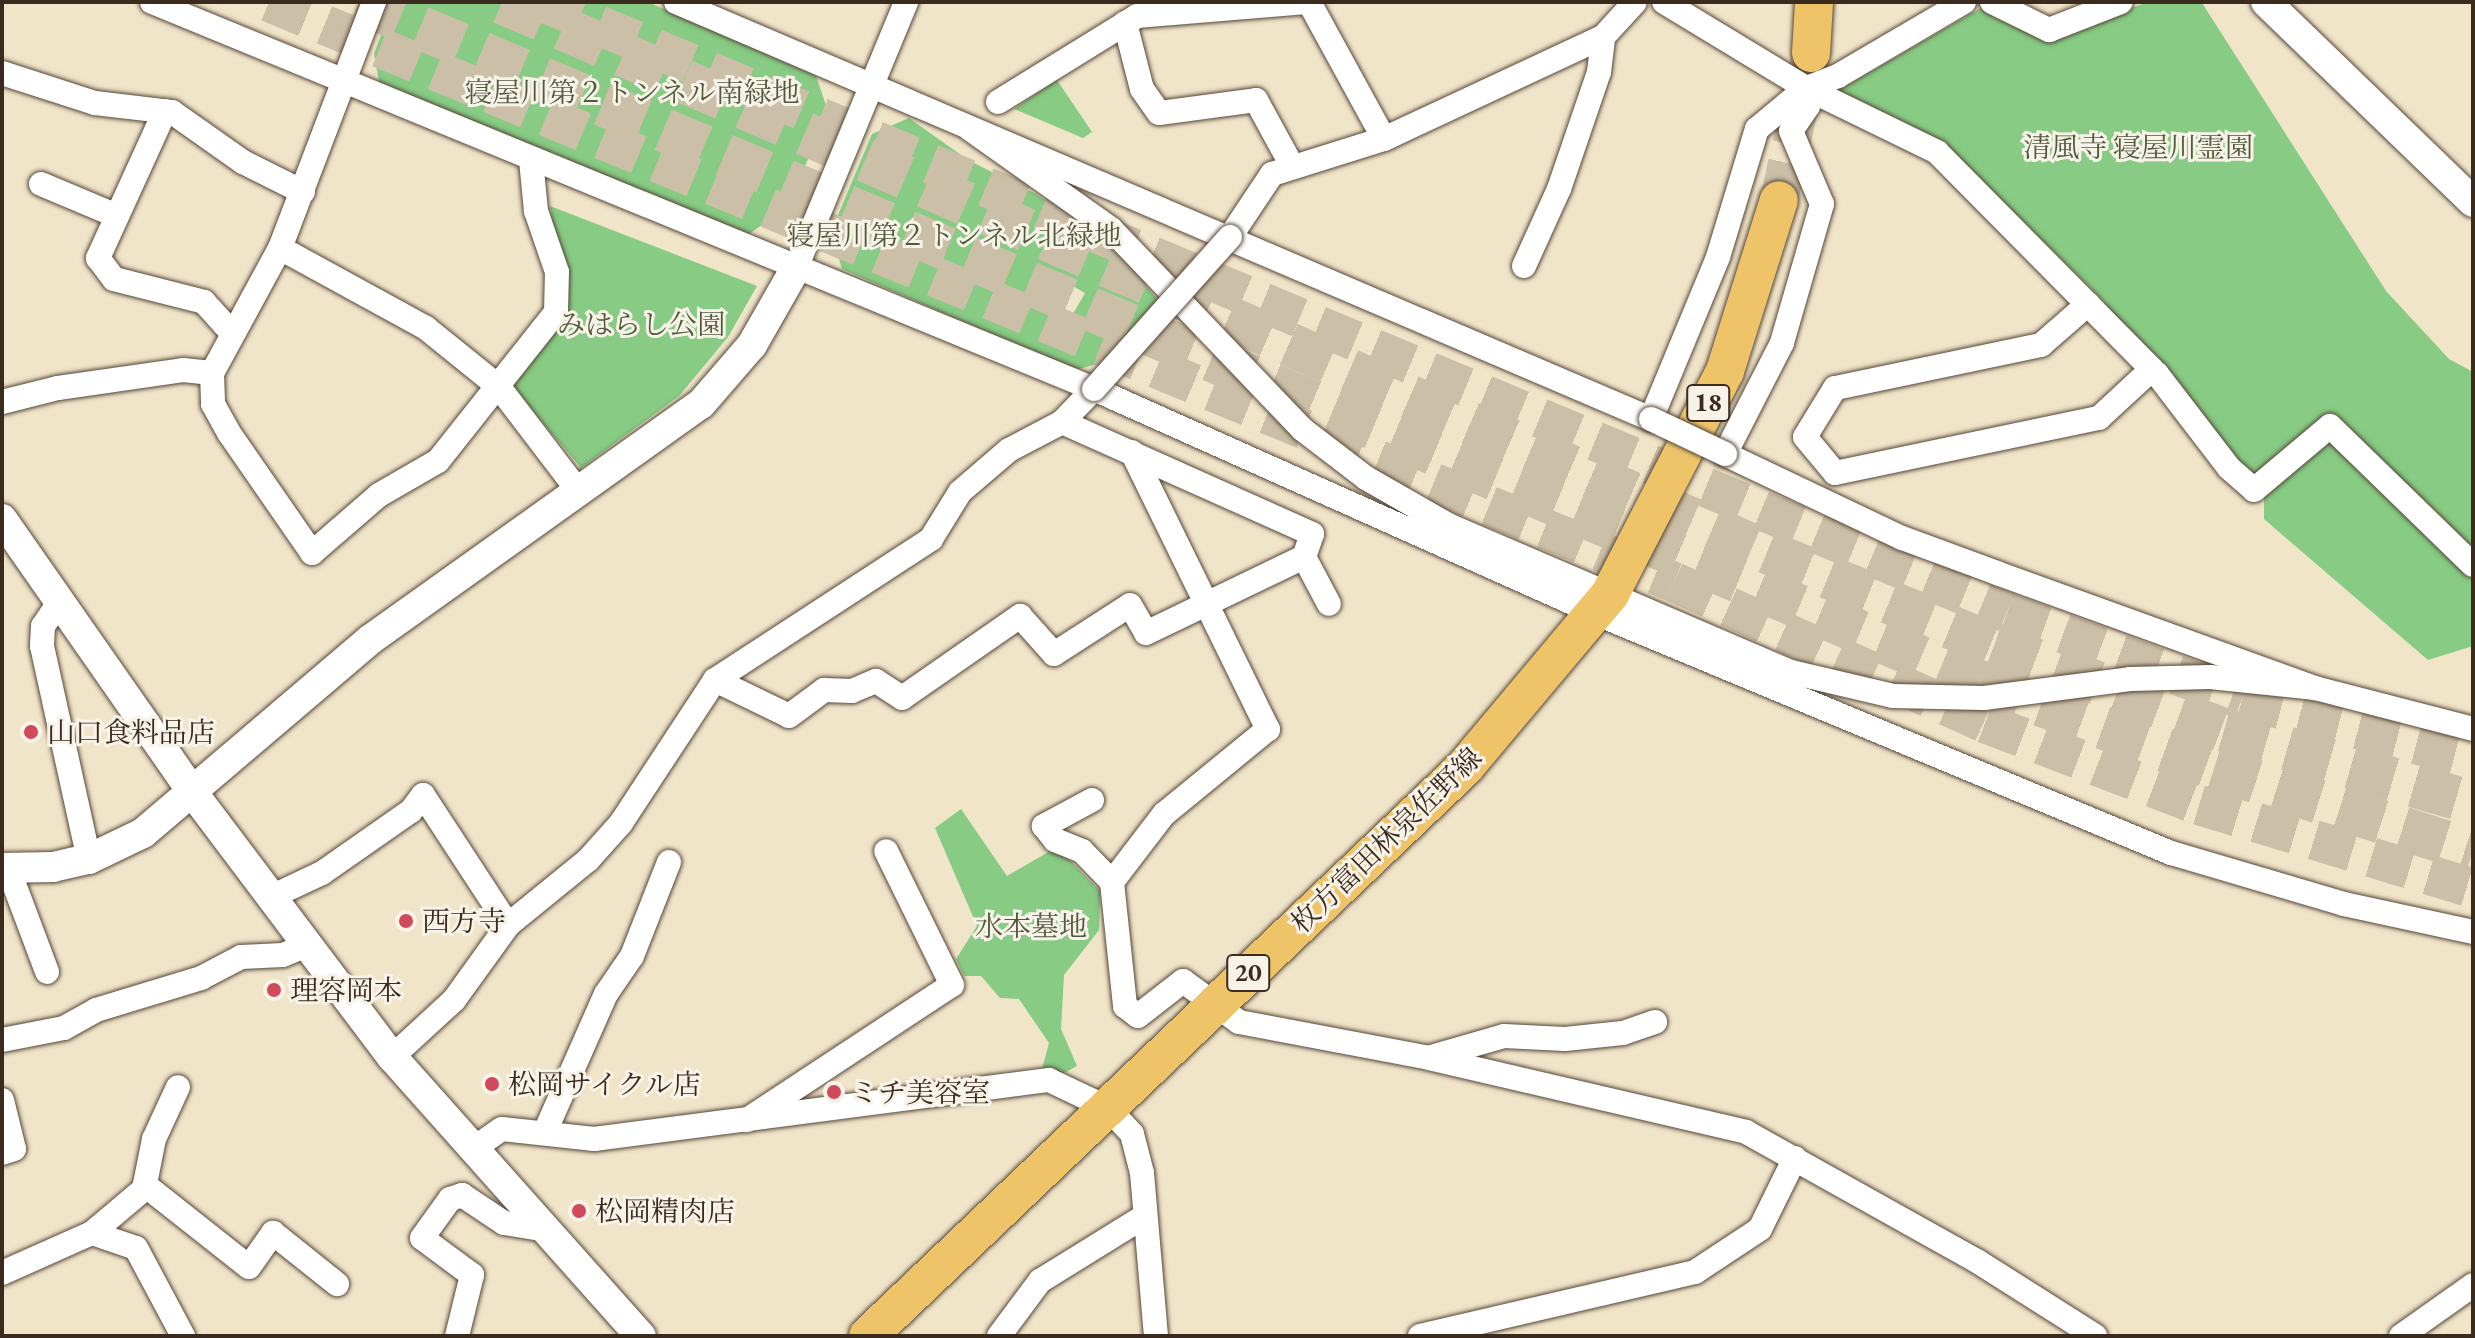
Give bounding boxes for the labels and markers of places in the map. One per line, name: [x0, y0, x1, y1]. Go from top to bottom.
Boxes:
place label: 山口食料品店: [47, 715, 215, 749]
marker: 山口食料品店: [22, 723, 40, 741]
place label: 西方寺: [422, 904, 506, 938]
marker: 西方寺: [397, 912, 415, 930]
place label: 理容岡本: [290, 973, 402, 1007]
marker: 理容岡本: [265, 981, 283, 999]
place label: 松岡サイクル店: [508, 1067, 704, 1101]
marker: 松岡サイクル店: [483, 1075, 501, 1093]
place label: ミチ美容室: [850, 1075, 990, 1109]
marker: ミチ美容室: [825, 1083, 843, 1101]
place label: 松岡精肉店: [595, 1194, 735, 1228]
marker: 松岡精肉店: [570, 1202, 588, 1220]

